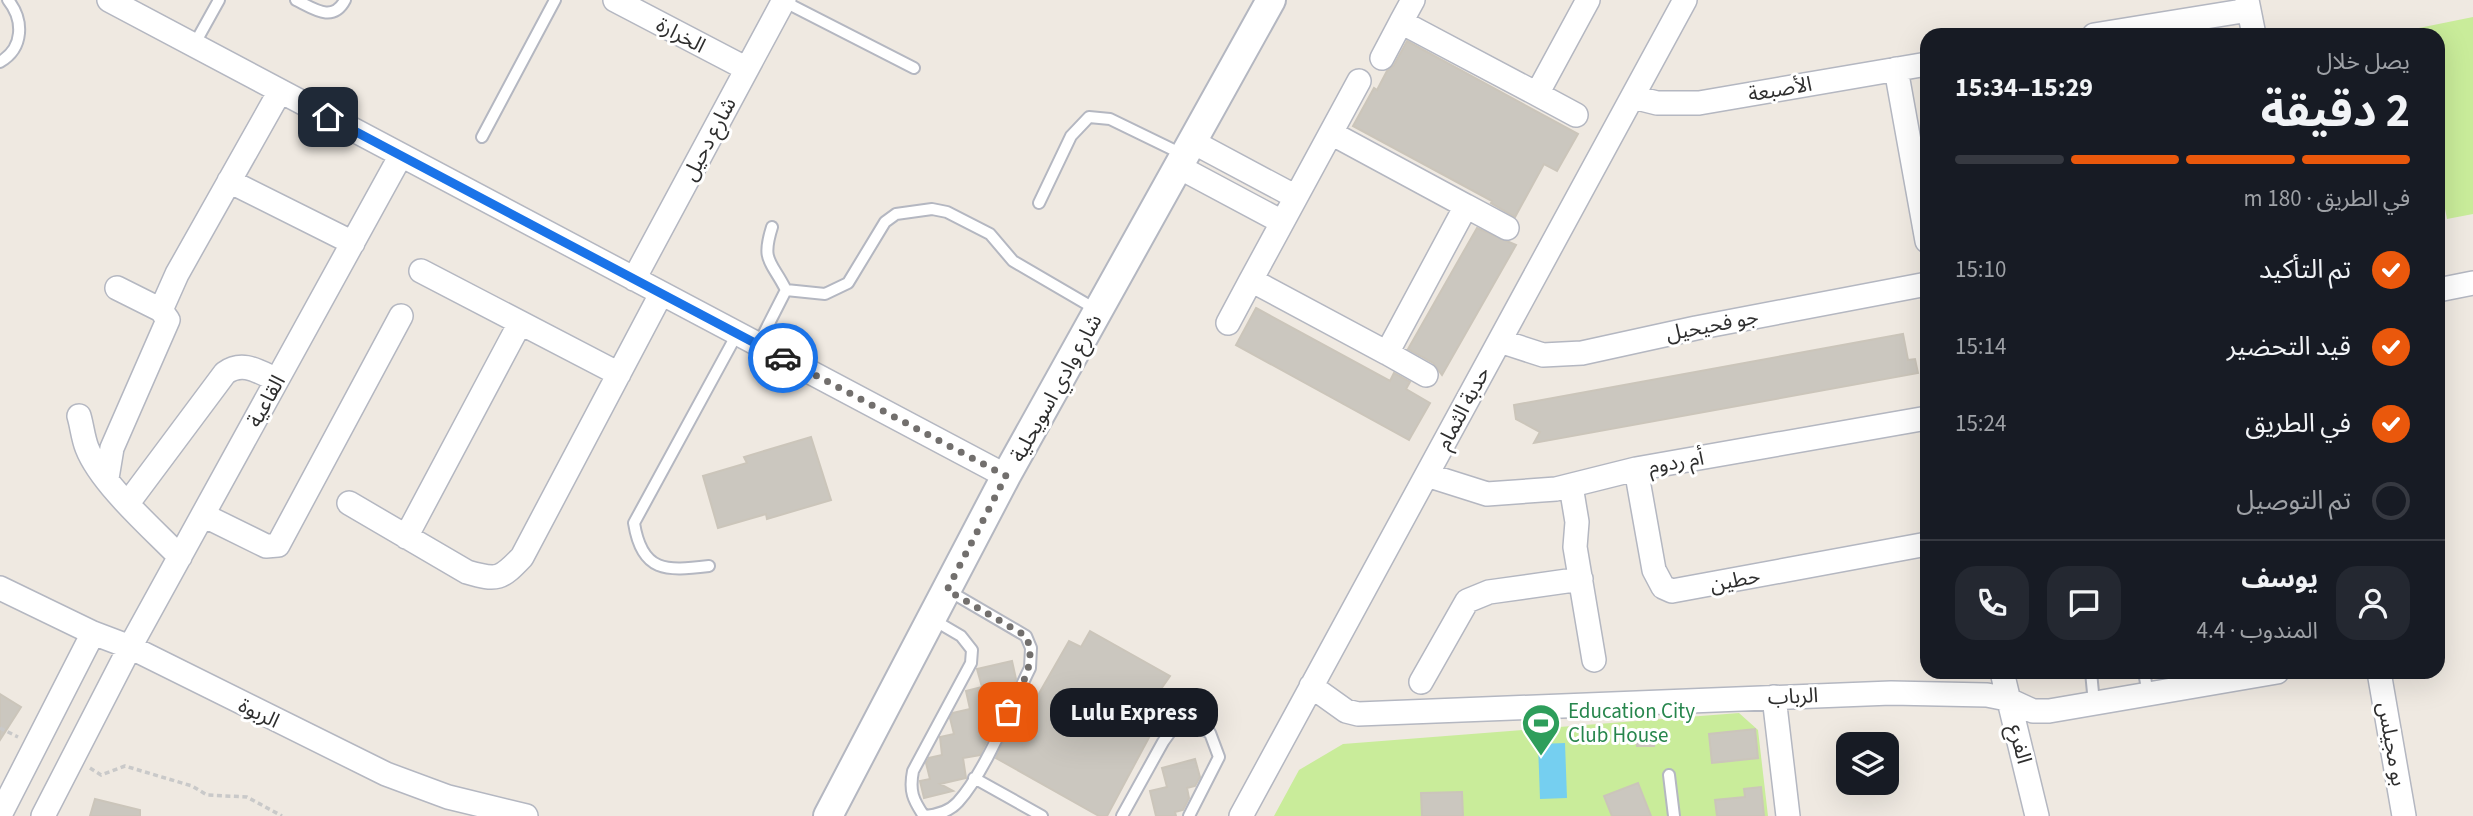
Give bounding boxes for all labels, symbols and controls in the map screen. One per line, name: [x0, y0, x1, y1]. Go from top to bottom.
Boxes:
street label: الخرارة: [651, 10, 711, 60]
text: يصل خلال: [2317, 45, 2410, 78]
street label: الأصبعة: [1746, 69, 1814, 109]
text: 15:29–15:34: [1955, 69, 2093, 106]
text: 2 دقيقة: [2261, 79, 2410, 144]
pin: [298, 87, 358, 147]
street label: شارع دحيل: [674, 92, 744, 186]
icon: home: [309, 98, 347, 136]
text: في الطريق · 180 m: [2244, 182, 2410, 215]
text: تم التأكيد: [2259, 251, 2351, 288]
icon: check: [2372, 251, 2410, 289]
text: 15:10: [1955, 253, 2006, 286]
street label: جو فحيحيل: [1663, 301, 1761, 349]
street label: شارع وادي اسويحلية: [1003, 309, 1110, 468]
courier: [748, 323, 818, 393]
text: قيد التحضير: [2227, 328, 2351, 365]
icon: check: [2372, 328, 2410, 366]
text: 15:14: [1955, 330, 2006, 363]
icon: car: [764, 339, 802, 377]
street label: حدبة الثمام: [1429, 361, 1498, 455]
street label: القاعية: [239, 369, 293, 433]
text: في الطريق: [2245, 405, 2351, 442]
icon: check: [2372, 405, 2410, 443]
text: 15:24: [1955, 407, 2006, 440]
street label: أم ردوم: [1646, 442, 1706, 483]
text: تم التوصيل: [2236, 482, 2351, 519]
street label: حطين: [1707, 560, 1763, 600]
text: يوسف: [2241, 560, 2318, 597]
button: phone: [1955, 566, 2029, 640]
button: chat: [2047, 566, 2121, 640]
button: person: [2336, 566, 2410, 640]
text: المندوب · 4.4: [2196, 614, 2318, 647]
street label: الرباب: [1767, 680, 1819, 712]
pin: [978, 682, 1038, 742]
callout: Lulu Express: [1050, 688, 1218, 736]
street label: الربوة: [233, 690, 285, 736]
icon: bag: [989, 693, 1027, 731]
text: Lulu Express: [1071, 696, 1197, 729]
place label: Education City Club House: [1568, 696, 1695, 750]
street label: بو مجيلس: [2370, 700, 2414, 788]
sports icon: Education City Club House: [1520, 702, 1562, 757]
street label: الفرع: [2000, 721, 2040, 767]
map controls: [1836, 732, 1899, 795]
button: layers: [1836, 732, 1899, 795]

